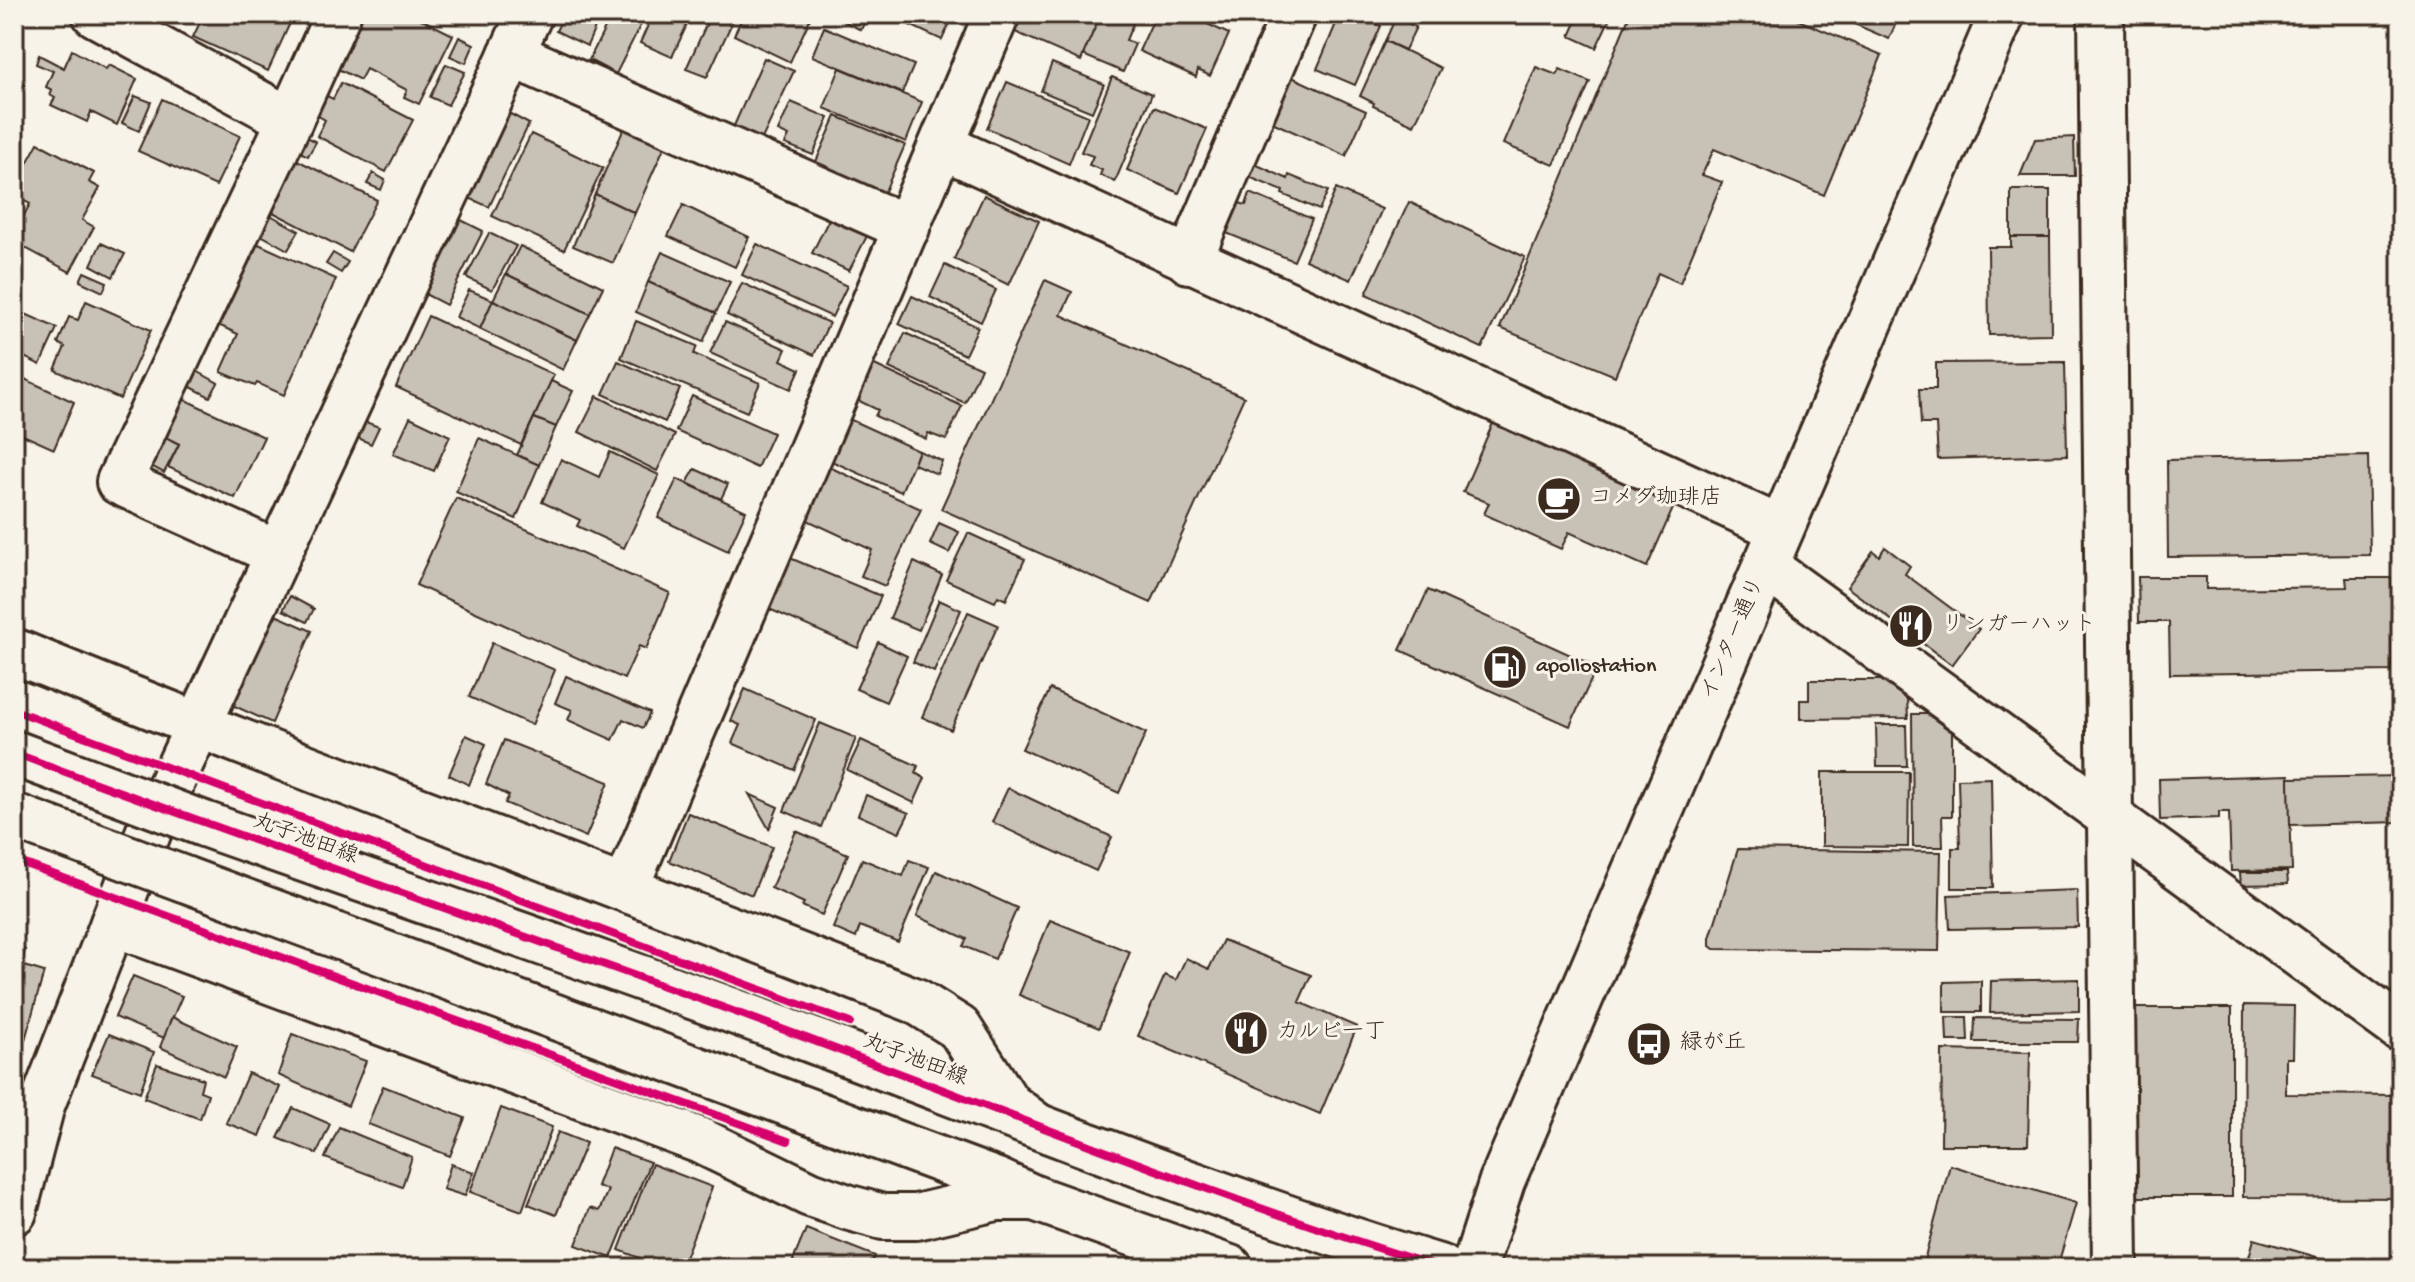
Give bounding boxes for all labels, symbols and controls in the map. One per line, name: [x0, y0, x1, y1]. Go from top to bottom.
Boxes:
cafe icon: コメダ珈琲店: [1535, 475, 1583, 523]
place label: コメダ珈琲店: [1590, 485, 1722, 512]
street label: インター通り: [1696, 574, 1772, 704]
restaurant icon: リンガーハット: [1887, 602, 1935, 650]
place label: リンガーハット: [1942, 613, 2096, 639]
fuel station icon: apollostation: [1481, 643, 1529, 691]
place label: apollostation: [1536, 654, 1657, 680]
street label: 丸子池田線: [249, 808, 361, 871]
restaurant icon: カルビ一丁: [1222, 1009, 1270, 1057]
place label: カルビ一丁: [1277, 1020, 1386, 1046]
bus stop icon: 緑が丘: [1625, 1020, 1673, 1068]
street label: 丸子池田線: [859, 1028, 971, 1093]
place label: 緑が丘: [1680, 1030, 1746, 1057]

